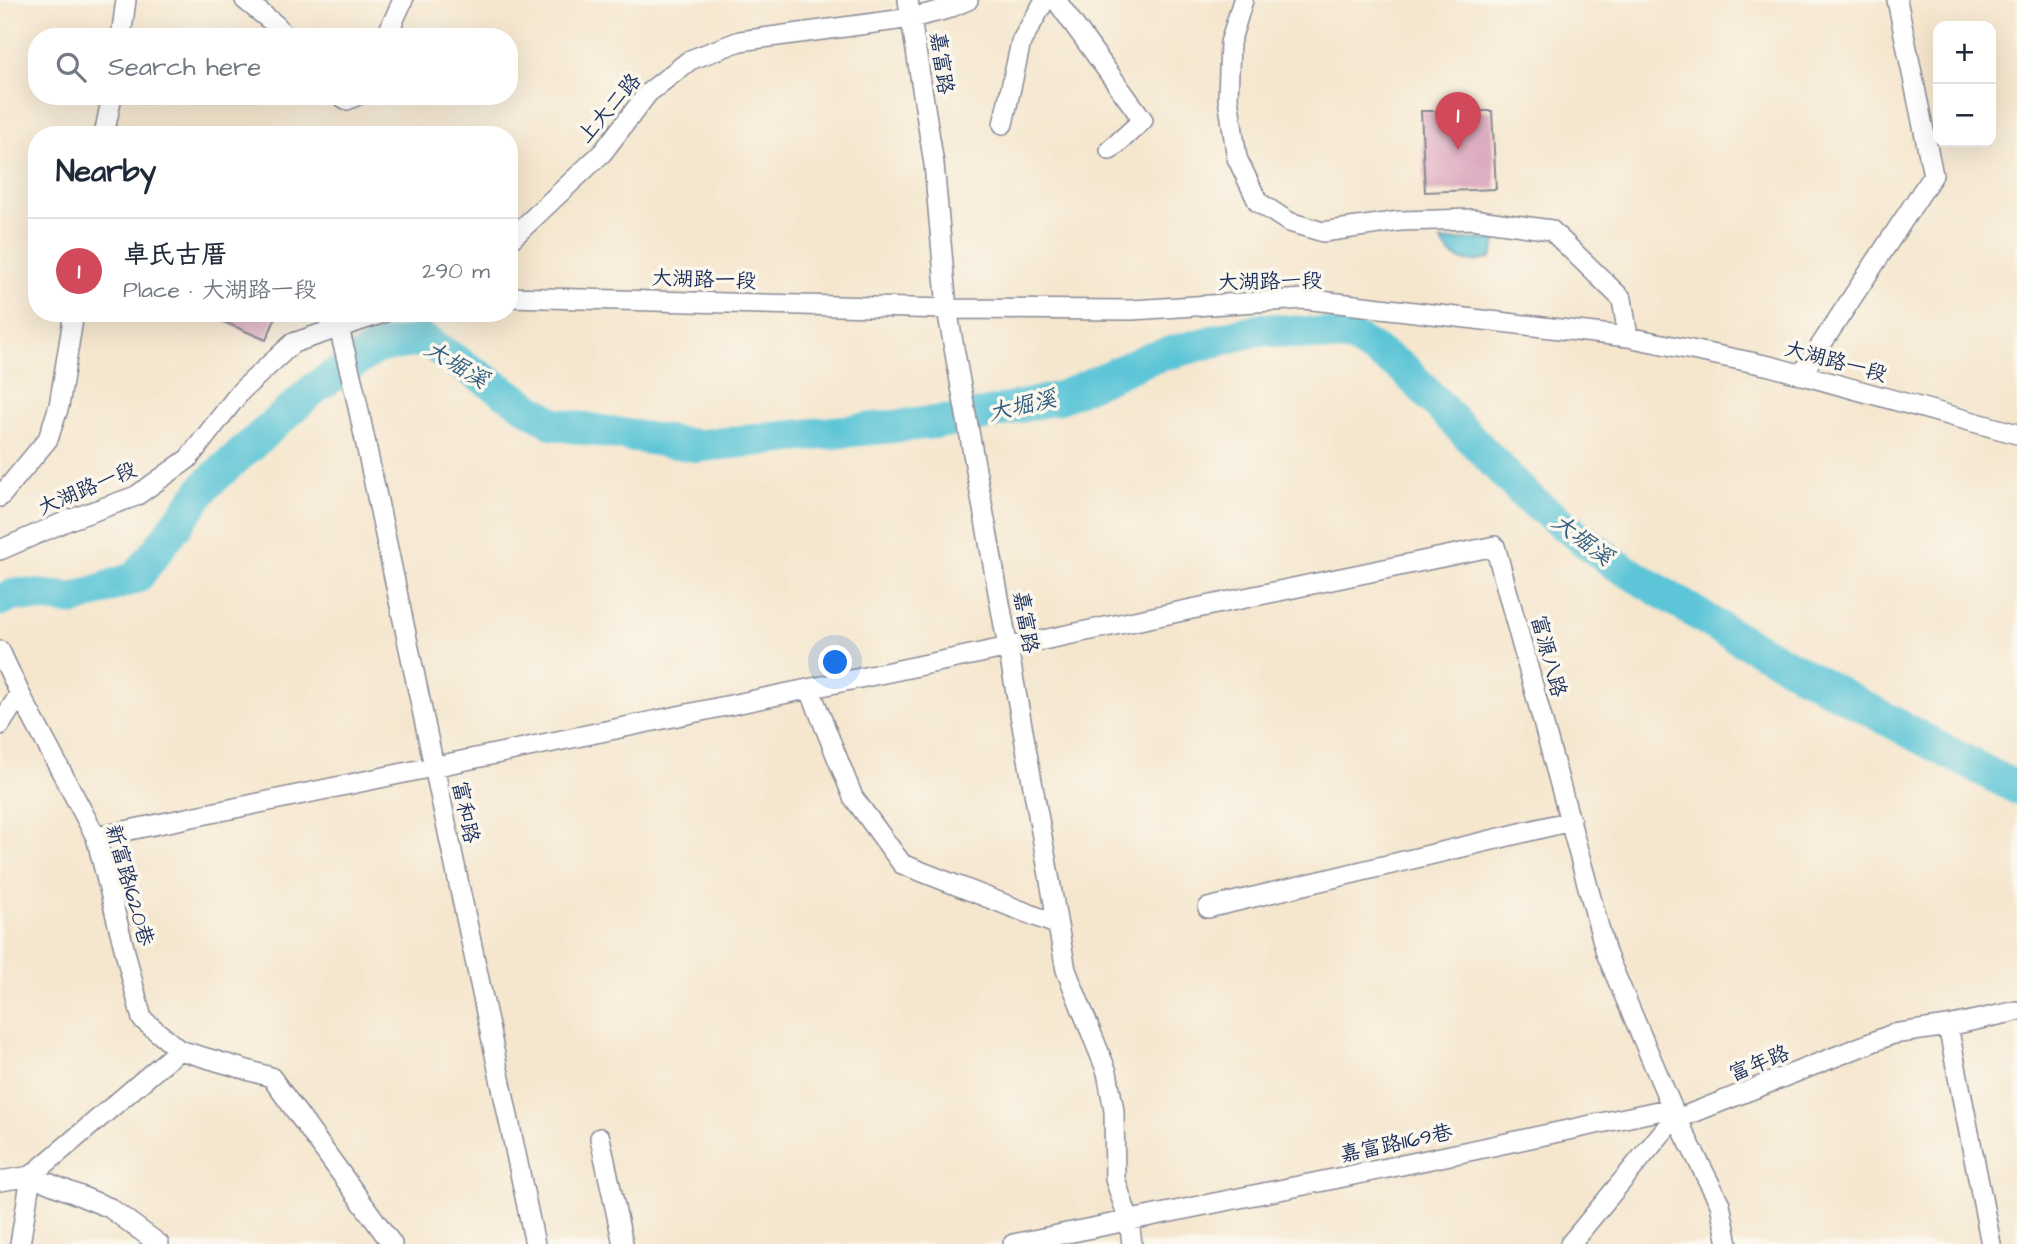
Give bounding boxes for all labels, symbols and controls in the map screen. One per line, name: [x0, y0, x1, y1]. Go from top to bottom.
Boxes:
map controls: [1933, 21, 1996, 147]
button: +: [1933, 21, 1996, 84]
search box: [28, 28, 518, 105]
street label: 嘉富路: [923, 30, 960, 96]
icon: search: [52, 48, 90, 86]
text: Search here: [108, 49, 261, 85]
street label: 上大二路: [571, 67, 648, 150]
button: −: [1933, 84, 1996, 147]
pin: 1: [1435, 92, 1481, 150]
text: Nearby: [56, 151, 156, 193]
text: 卓氏古厝: [123, 237, 227, 273]
text: 1: [78, 255, 80, 287]
text: 290 m: [422, 255, 490, 287]
street label: 大湖路一段: [651, 263, 757, 296]
street label: 大湖路一段: [1217, 266, 1323, 297]
text: Place · 大湖路一段: [123, 274, 317, 306]
water label: 大堀溪: [419, 333, 496, 397]
street label: 大湖路一段: [1781, 334, 1890, 389]
water label: 大堀溪: [985, 382, 1061, 429]
street label: 大湖路一段: [33, 455, 141, 522]
water label: 大堀溪: [1545, 506, 1621, 575]
street label: 嘉富路: [1006, 589, 1045, 656]
street label: 富源八路: [1524, 612, 1573, 700]
your location: [818, 645, 852, 679]
street label: 富和路: [445, 778, 486, 846]
street label: 新富路1620巷: [98, 821, 161, 949]
street label: 富年路: [1725, 1038, 1794, 1089]
street label: 嘉富路1169巷: [1337, 1117, 1455, 1170]

